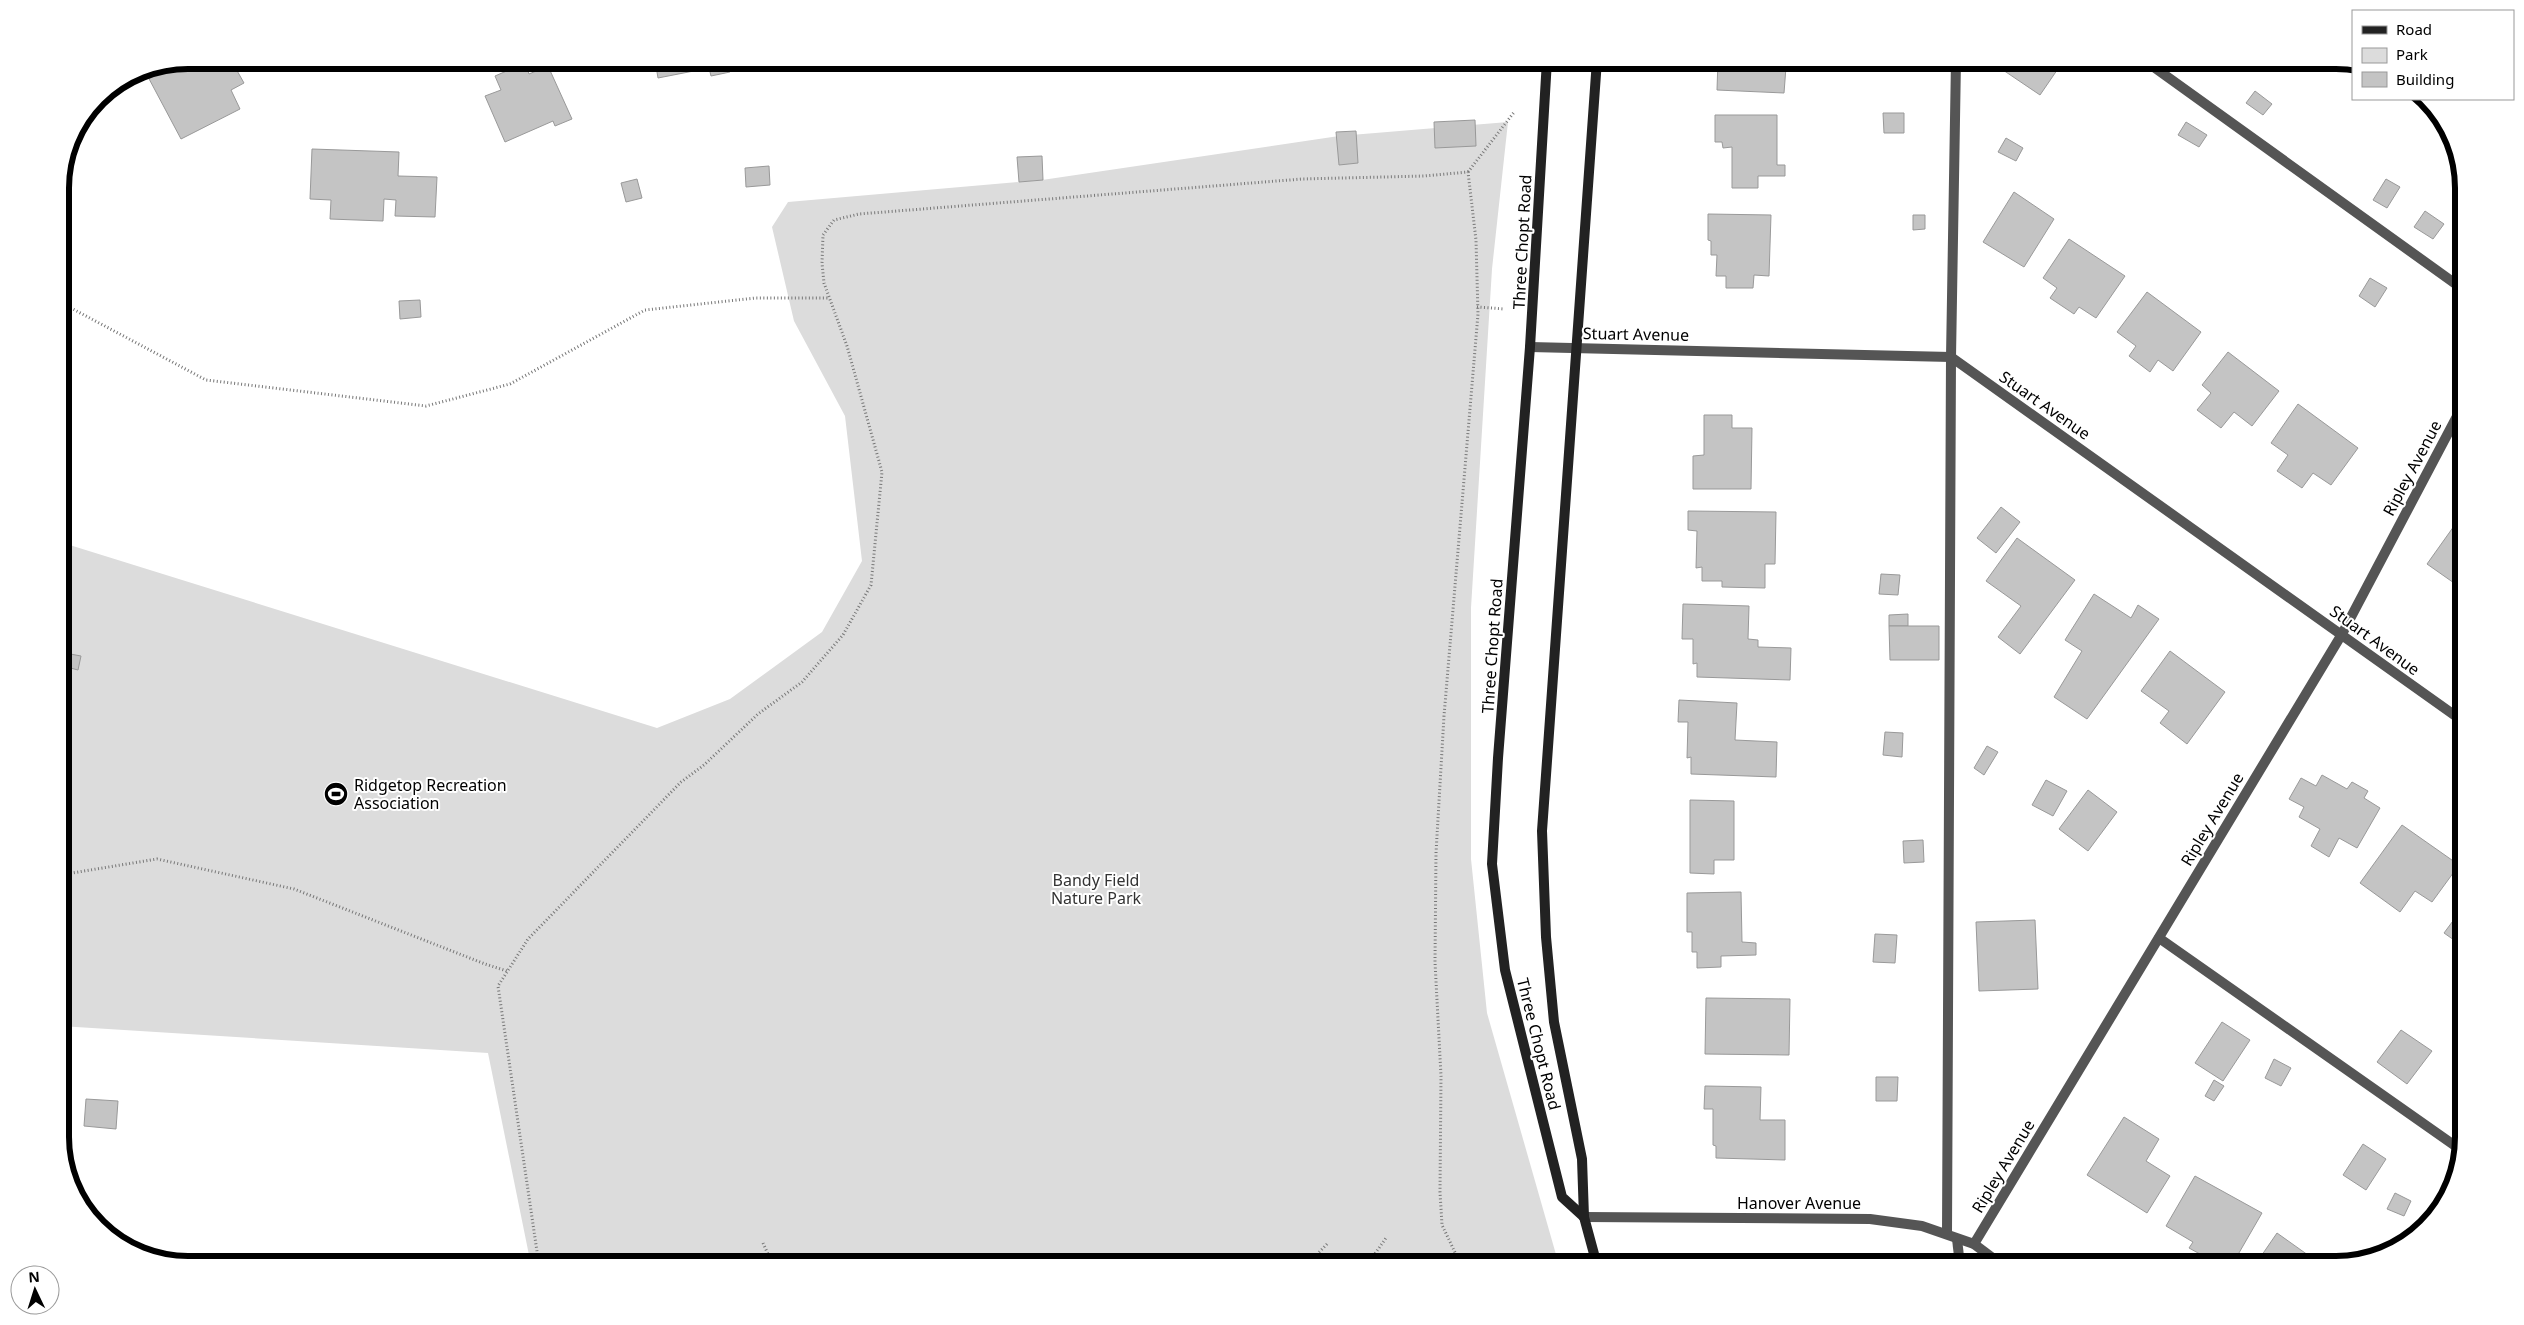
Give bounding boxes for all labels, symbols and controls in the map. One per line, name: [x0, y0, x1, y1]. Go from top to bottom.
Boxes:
legend: [2352, 10, 2514, 100]
text: Road: [2396, 19, 2432, 39]
text: Park: [2396, 44, 2428, 64]
text: Building: [2396, 69, 2454, 89]
street label: Three Chopt Road: [1507, 174, 1537, 310]
street label: Stuart Avenue: [1583, 322, 1689, 346]
street label: Stuart Avenue: [1995, 366, 2095, 444]
street label: Ripley Avenue: [2378, 416, 2446, 520]
street label: Three Chopt Road: [1476, 578, 1508, 714]
street label: Stuart Avenue: [2326, 600, 2424, 680]
street label: Ripley Avenue: [2175, 768, 2249, 870]
place label: Ridgetop Recreation Association: [354, 774, 507, 814]
sports icon: Ridgetop Recreation Association: [323, 781, 349, 807]
park label: Bandy Field Nature Park: [1051, 869, 1141, 909]
street label: Three Chopt Road: [1512, 976, 1566, 1112]
street label: Ripley Avenue: [1966, 1115, 2040, 1217]
street label: Hanover Avenue: [1737, 1192, 1861, 1214]
north arrow: [10, 1265, 60, 1315]
text: N: [28, 1267, 40, 1286]

